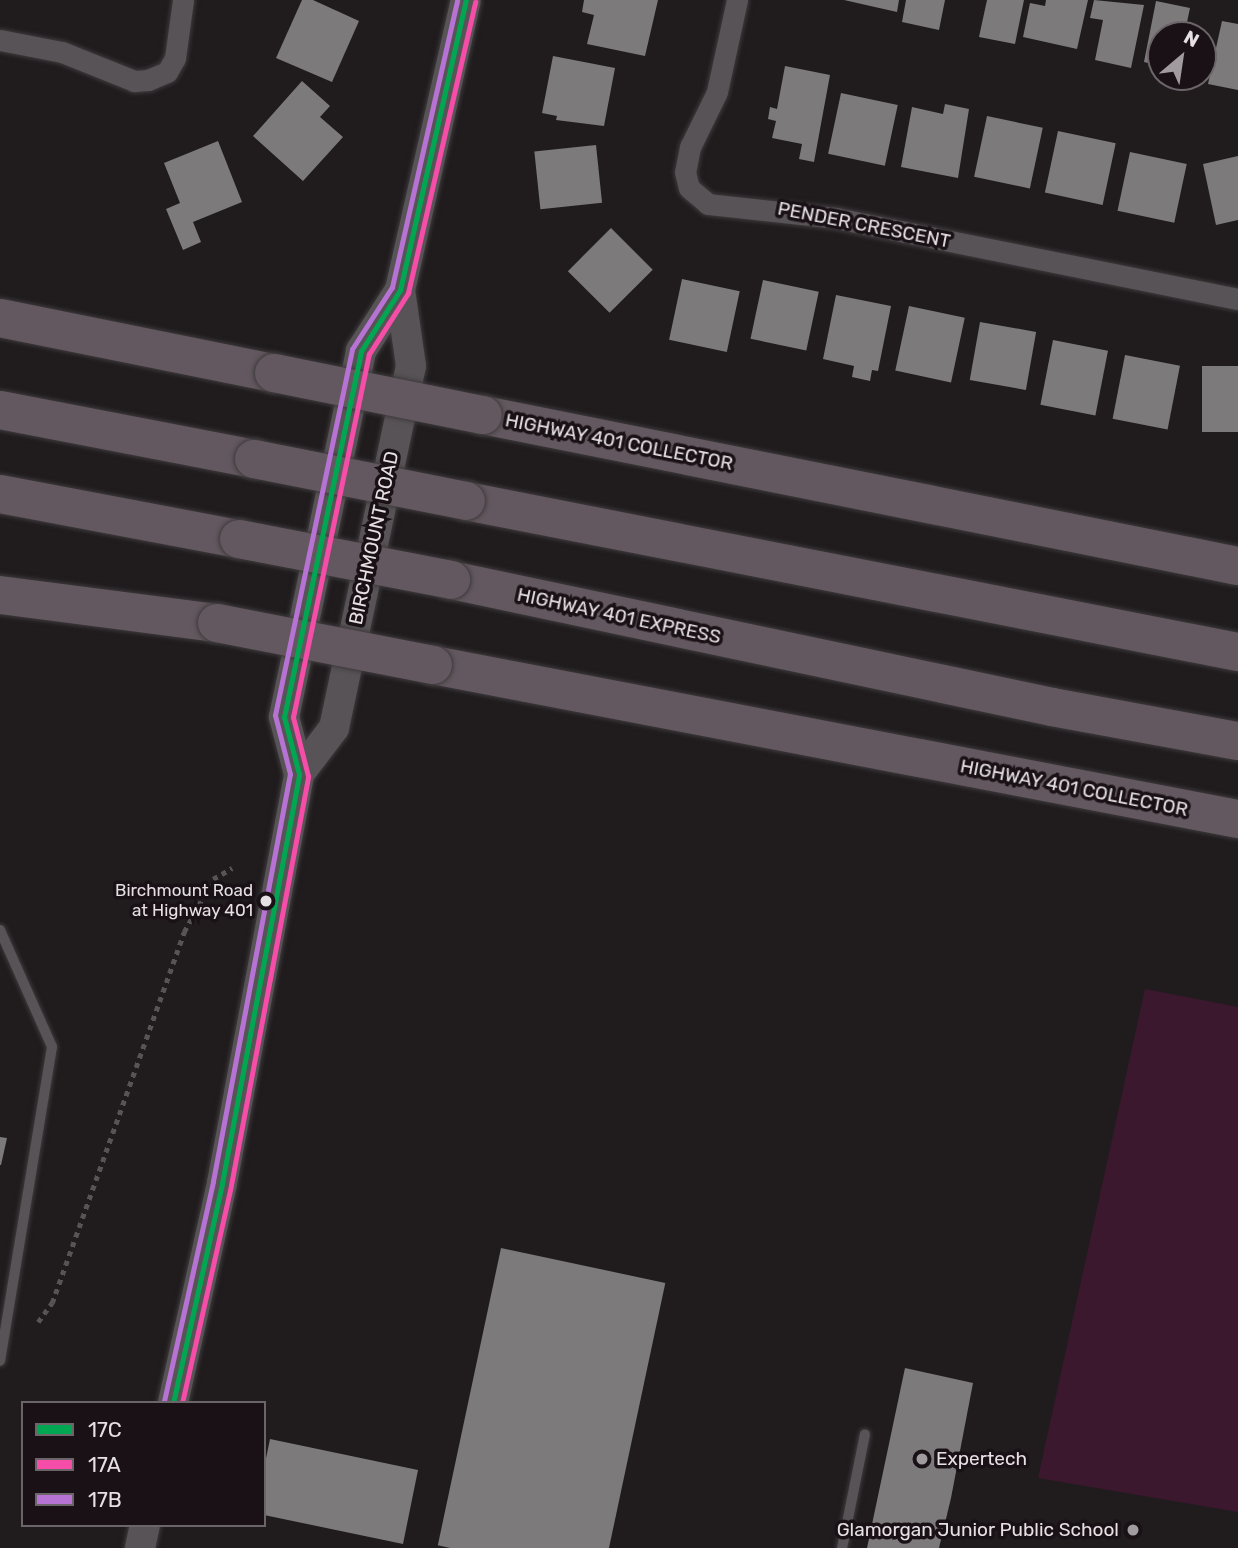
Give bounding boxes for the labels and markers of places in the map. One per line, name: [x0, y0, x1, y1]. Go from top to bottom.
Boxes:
place label: Birchmount Road at Highway 401: [115, 881, 253, 921]
marker: Birchmount Road at Highway 401: [259, 894, 273, 908]
place label: Expertech: [936, 1448, 1027, 1470]
marker: Expertech: [914, 1451, 930, 1467]
place label: Glamorgan Junior Public School: [836, 1519, 1119, 1541]
marker: Glamorgan Junior Public School: [1125, 1522, 1141, 1538]

